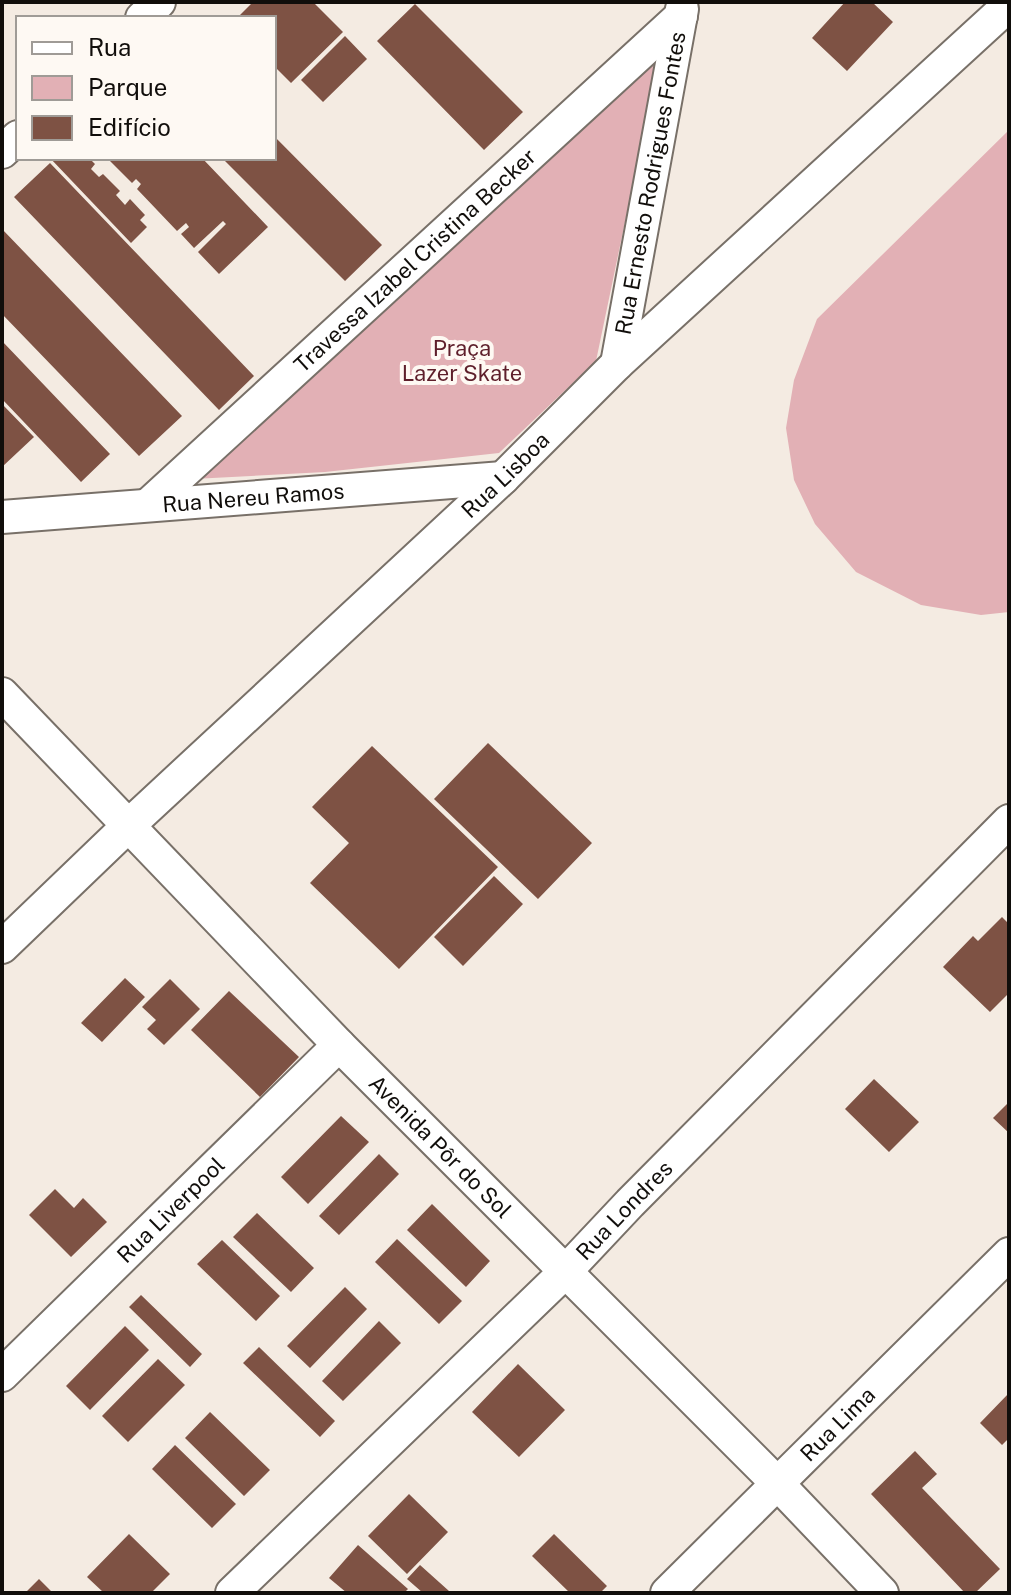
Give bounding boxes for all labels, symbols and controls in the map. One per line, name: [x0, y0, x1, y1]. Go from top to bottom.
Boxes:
legend: [16, 16, 276, 160]
street label: Rua Ernesto Rodrigues Fontes: [610, 29, 691, 337]
text: Rua: [88, 33, 131, 61]
text: Parque: [88, 73, 167, 101]
text: Edifício: [88, 113, 171, 141]
street label: Travessa Izabel Cristina Becker: [289, 143, 541, 378]
park label: Praça Lazer Skate: [402, 335, 522, 386]
street label: Rua Lisboa: [456, 427, 554, 523]
street label: Rua Nereu Ramos: [161, 477, 345, 517]
street label: Avenida Pôr do Sol: [364, 1070, 517, 1223]
street label: Rua Liverpool: [112, 1152, 230, 1268]
street label: Rua Londres: [570, 1155, 678, 1265]
street label: Rua Lima: [795, 1382, 880, 1467]

